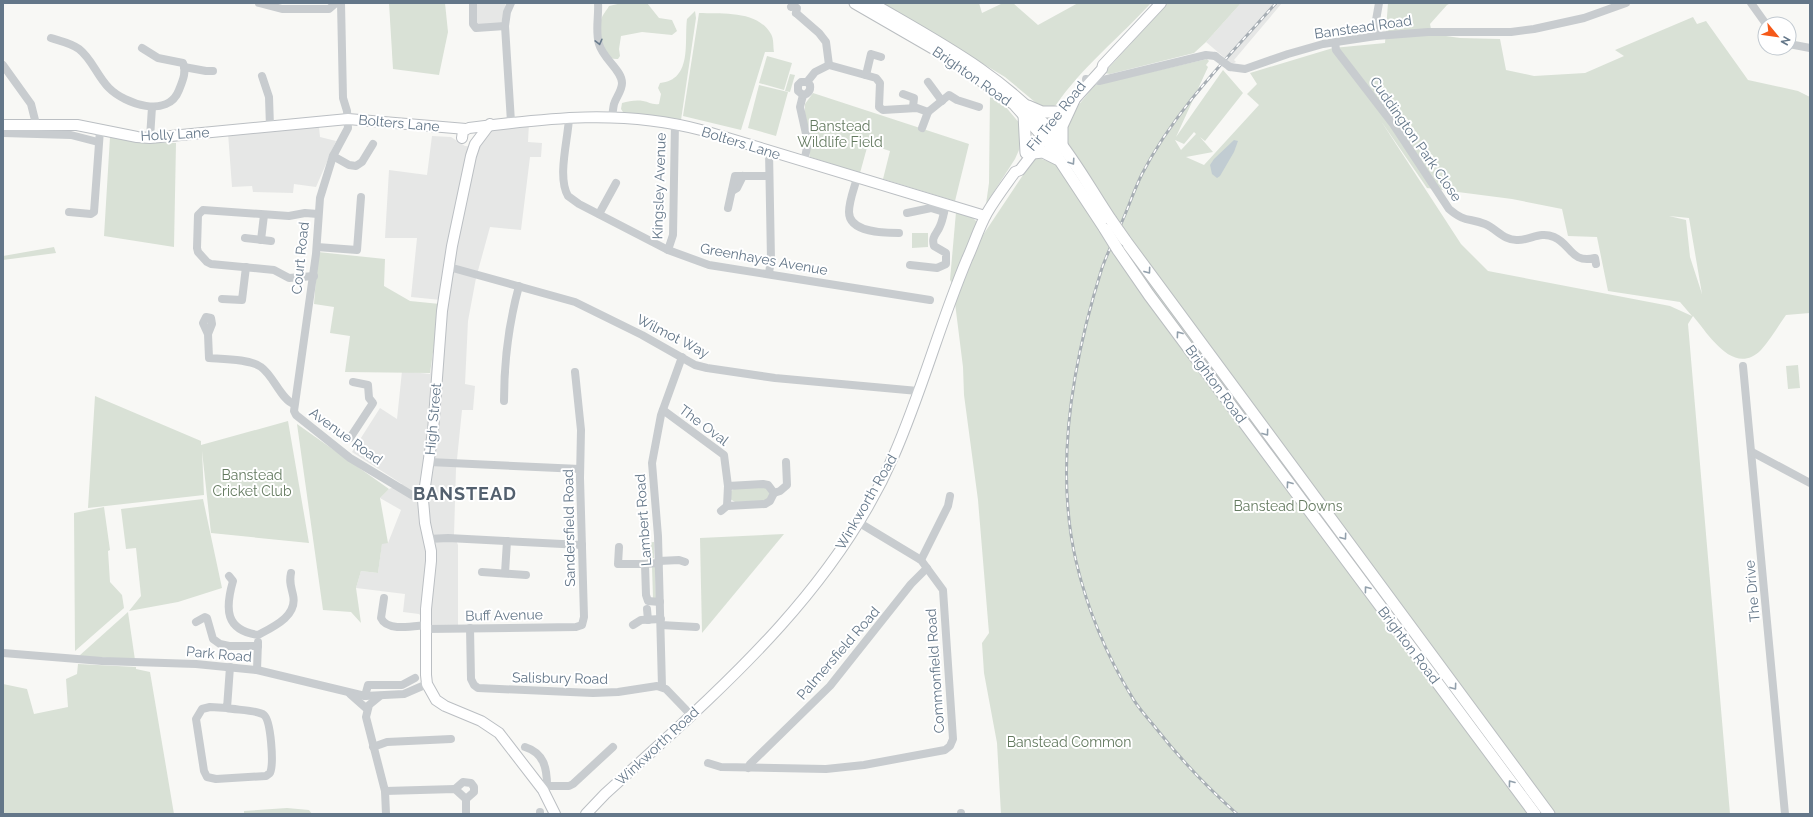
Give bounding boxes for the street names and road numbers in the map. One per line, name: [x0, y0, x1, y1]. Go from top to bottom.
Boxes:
street label: Banstead Road: [1313, 12, 1413, 42]
street label: Brighton Road: [930, 43, 1014, 109]
street label: Cuddington Park Close: [1367, 73, 1465, 205]
street label: Fir Tree Road: [1023, 78, 1089, 154]
street label: Bolters Lane: [358, 111, 440, 135]
street label: Bolters Lane: [700, 123, 782, 163]
street label: Holly Lane: [140, 124, 210, 144]
street label: Kingsley Avenue: [649, 132, 669, 240]
street label: Court Road: [288, 221, 312, 295]
street label: Greenhayes Avenue: [699, 240, 829, 278]
street label: Wilmot Way: [634, 311, 712, 361]
street label: Brighton Road: [1182, 342, 1250, 426]
street label: High Street: [422, 382, 444, 456]
street label: The Oval: [676, 401, 732, 449]
street label: Avenue Road: [306, 404, 386, 468]
street label: Winkworth Road: [832, 451, 900, 553]
street label: Sandersfield Road: [560, 469, 578, 587]
street label: Lambert Road: [632, 473, 654, 567]
street label: The Drive: [1741, 559, 1763, 623]
street label: Palmersfield Road: [793, 603, 883, 703]
street label: Brighton Road: [1375, 603, 1443, 687]
street label: Buff Avenue: [465, 606, 543, 624]
street label: Commonfield Road: [923, 608, 947, 734]
street label: Park Road: [186, 643, 252, 665]
street label: Salisbury Road: [512, 669, 608, 687]
street label: Winkworth Road: [612, 703, 702, 789]

